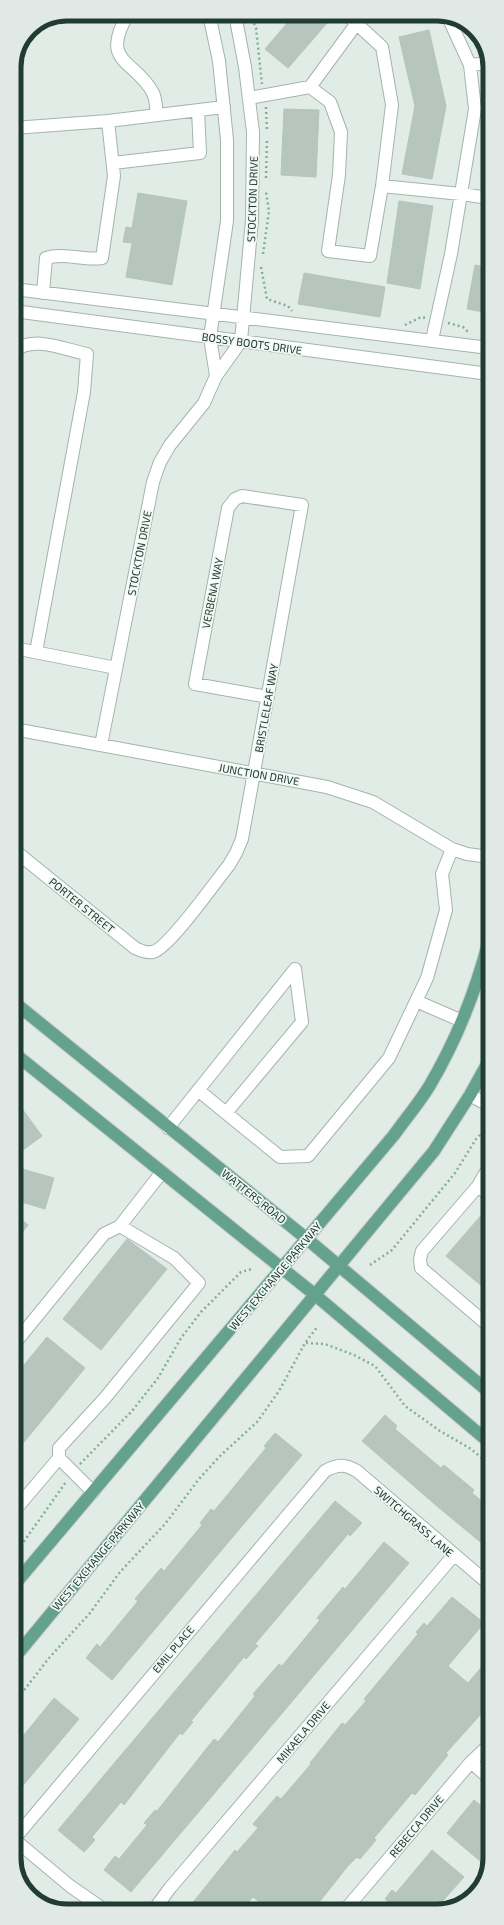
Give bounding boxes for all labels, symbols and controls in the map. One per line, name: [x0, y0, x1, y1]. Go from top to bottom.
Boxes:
street label: STOCKTON DRIVE: [244, 156, 260, 242]
street label: BOSSY BOOTS DRIVE: [201, 330, 303, 356]
street label: STOCKTON DRIVE: [124, 509, 154, 597]
street label: VERBENA WAY: [199, 556, 225, 630]
street label: BRISTLELEAF WAY: [252, 662, 280, 754]
street label: JUNCTION DRIVE: [218, 760, 300, 788]
street label: PORTER STREET: [47, 875, 118, 936]
street label: WATTERS ROAD: [219, 1166, 289, 1226]
street label: WEST EXCHANGE PARKWAY: [226, 1219, 324, 1333]
street label: SWITCHGRASS LANE: [372, 1483, 456, 1559]
street label: WEST EXCHANGE PARKWAY: [49, 1499, 147, 1613]
street label: EMIL PLACE: [149, 1623, 197, 1675]
street label: MIKAELA DRIVE: [273, 1698, 333, 1766]
street label: REBECCA DRIVE: [386, 1792, 446, 1860]

